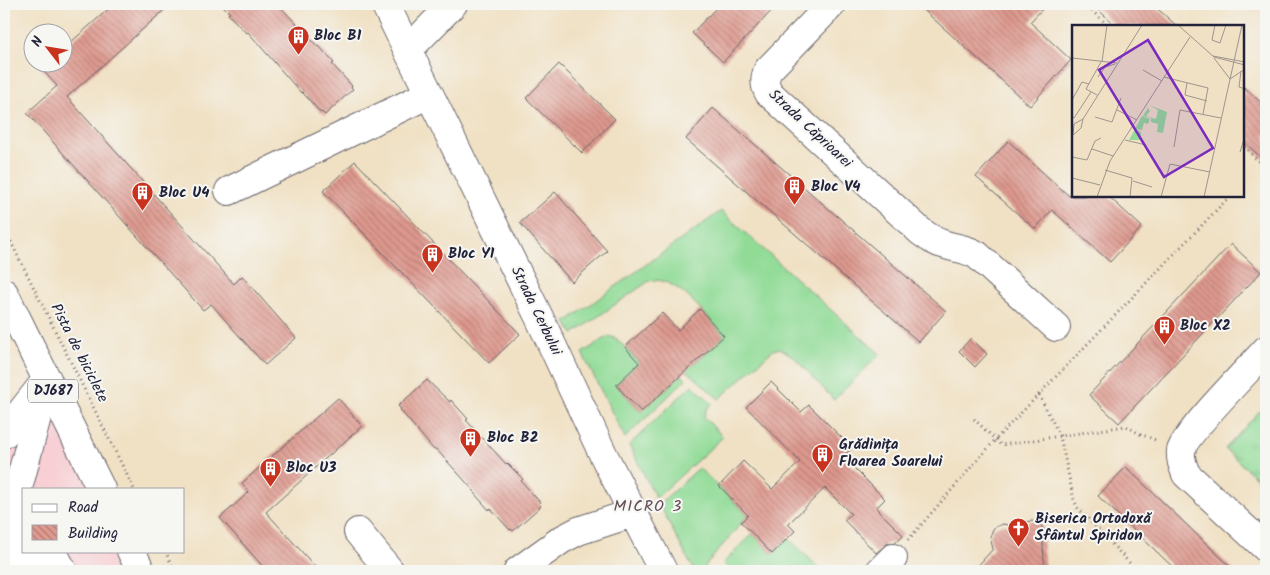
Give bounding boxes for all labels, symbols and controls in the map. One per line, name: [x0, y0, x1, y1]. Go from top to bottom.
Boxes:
north arrow: [22, 22, 72, 72]
building icon: Bloc B1: [286, 24, 310, 55]
place label: Bloc B1: [314, 24, 362, 48]
inset map: [1072, 25, 1245, 198]
text: N: [26, 32, 50, 51]
street label: Strada Căprioarei: [763, 84, 858, 175]
building icon: Bloc V4: [783, 175, 807, 206]
place label: Bloc V4: [811, 175, 860, 199]
building icon: Bloc U4: [131, 181, 155, 212]
place label: Bloc U4: [159, 181, 209, 205]
building icon: Bloc Y1: [420, 242, 444, 273]
place label: Bloc Y1: [448, 242, 495, 266]
street label: Strada Cerbului: [504, 262, 569, 361]
street label: Pista de biciclete: [44, 299, 114, 407]
building icon: Bloc X2: [1152, 314, 1176, 345]
place label: Bloc X2: [1180, 314, 1231, 338]
road number: DJ687: [28, 380, 78, 402]
building icon: Bloc B2: [459, 426, 483, 457]
place label: Bloc B2: [487, 426, 539, 450]
place label: Grădinița Floarea Soarelui: [839, 433, 944, 474]
building icon: Grădinița Floarea Soarelui: [811, 442, 835, 473]
building icon: Bloc U3: [258, 456, 282, 487]
place label: Bloc U3: [286, 456, 336, 480]
legend: [22, 488, 185, 552]
district label: MICRO 3: [614, 494, 682, 519]
text: Road: [68, 496, 99, 520]
place label: Biserica Ortodoxă Sfântul Spiridon: [1035, 507, 1153, 548]
church icon: Biserica Ortodoxă Sfântul Spiridon: [1007, 516, 1031, 547]
text: Building: [68, 522, 118, 546]

